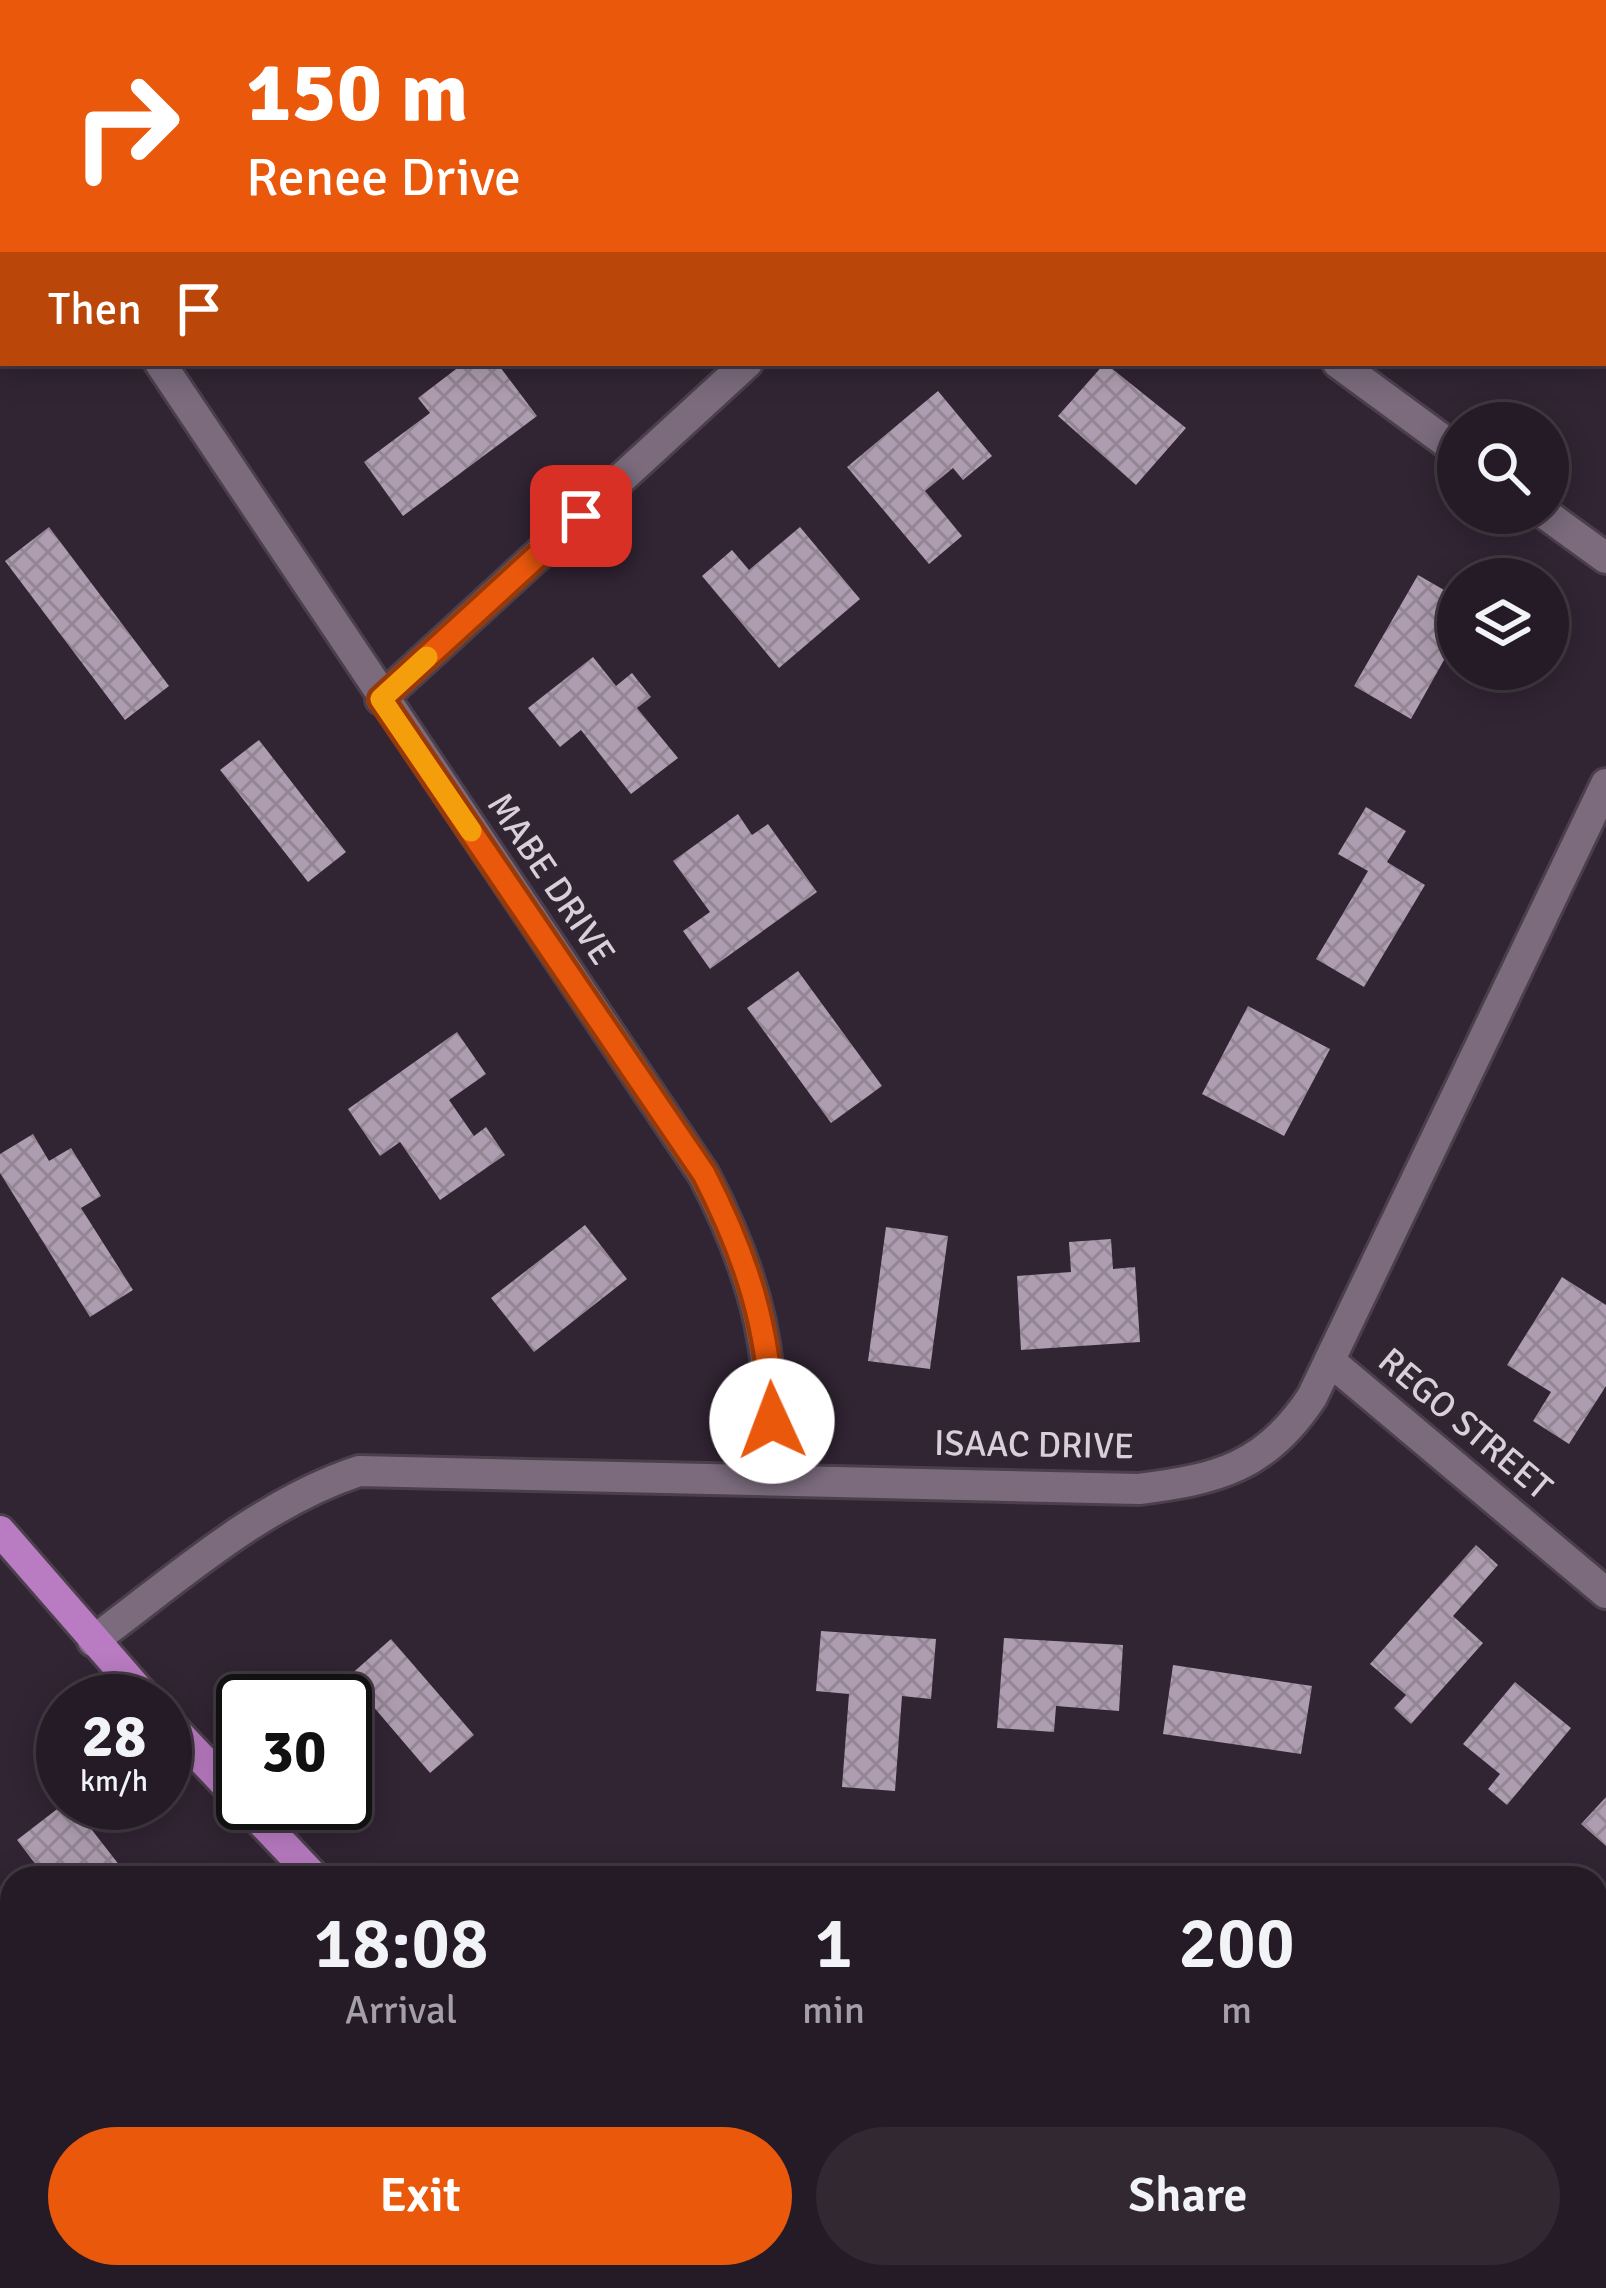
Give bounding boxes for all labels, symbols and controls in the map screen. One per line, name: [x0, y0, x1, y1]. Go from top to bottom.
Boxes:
text: 150 m: [246, 41, 468, 145]
icon: right: [48, 48, 204, 204]
text: Renee Drive: [246, 144, 521, 211]
icon: arrive: [166, 276, 232, 342]
text: Then: [48, 282, 142, 337]
map controls: [1437, 402, 1569, 690]
button: search: [1437, 402, 1569, 534]
pin: [530, 465, 632, 567]
icon: arrive: [548, 483, 614, 549]
button: layers: [1437, 558, 1569, 690]
street label: MABE DRIVE: [477, 784, 625, 974]
street label: REGO STREET: [1369, 1338, 1561, 1510]
position arrow: [709, 1358, 835, 1484]
street label: ISAAC DRIVE: [933, 1421, 1135, 1469]
speed limit sign: 30: [216, 1674, 372, 1830]
text: 28: [82, 1700, 146, 1774]
text: km/h: [80, 1763, 148, 1800]
text: 18:08: [313, 1899, 489, 1988]
text: 1: [814, 1899, 853, 1988]
text: 200: [1178, 1899, 1295, 1988]
text: Arrival: [345, 1986, 457, 2034]
text: min: [802, 1986, 865, 2034]
text: m: [1221, 1986, 1252, 2034]
button: Exit: [48, 2127, 792, 2265]
button: Share: [816, 2127, 1560, 2265]

